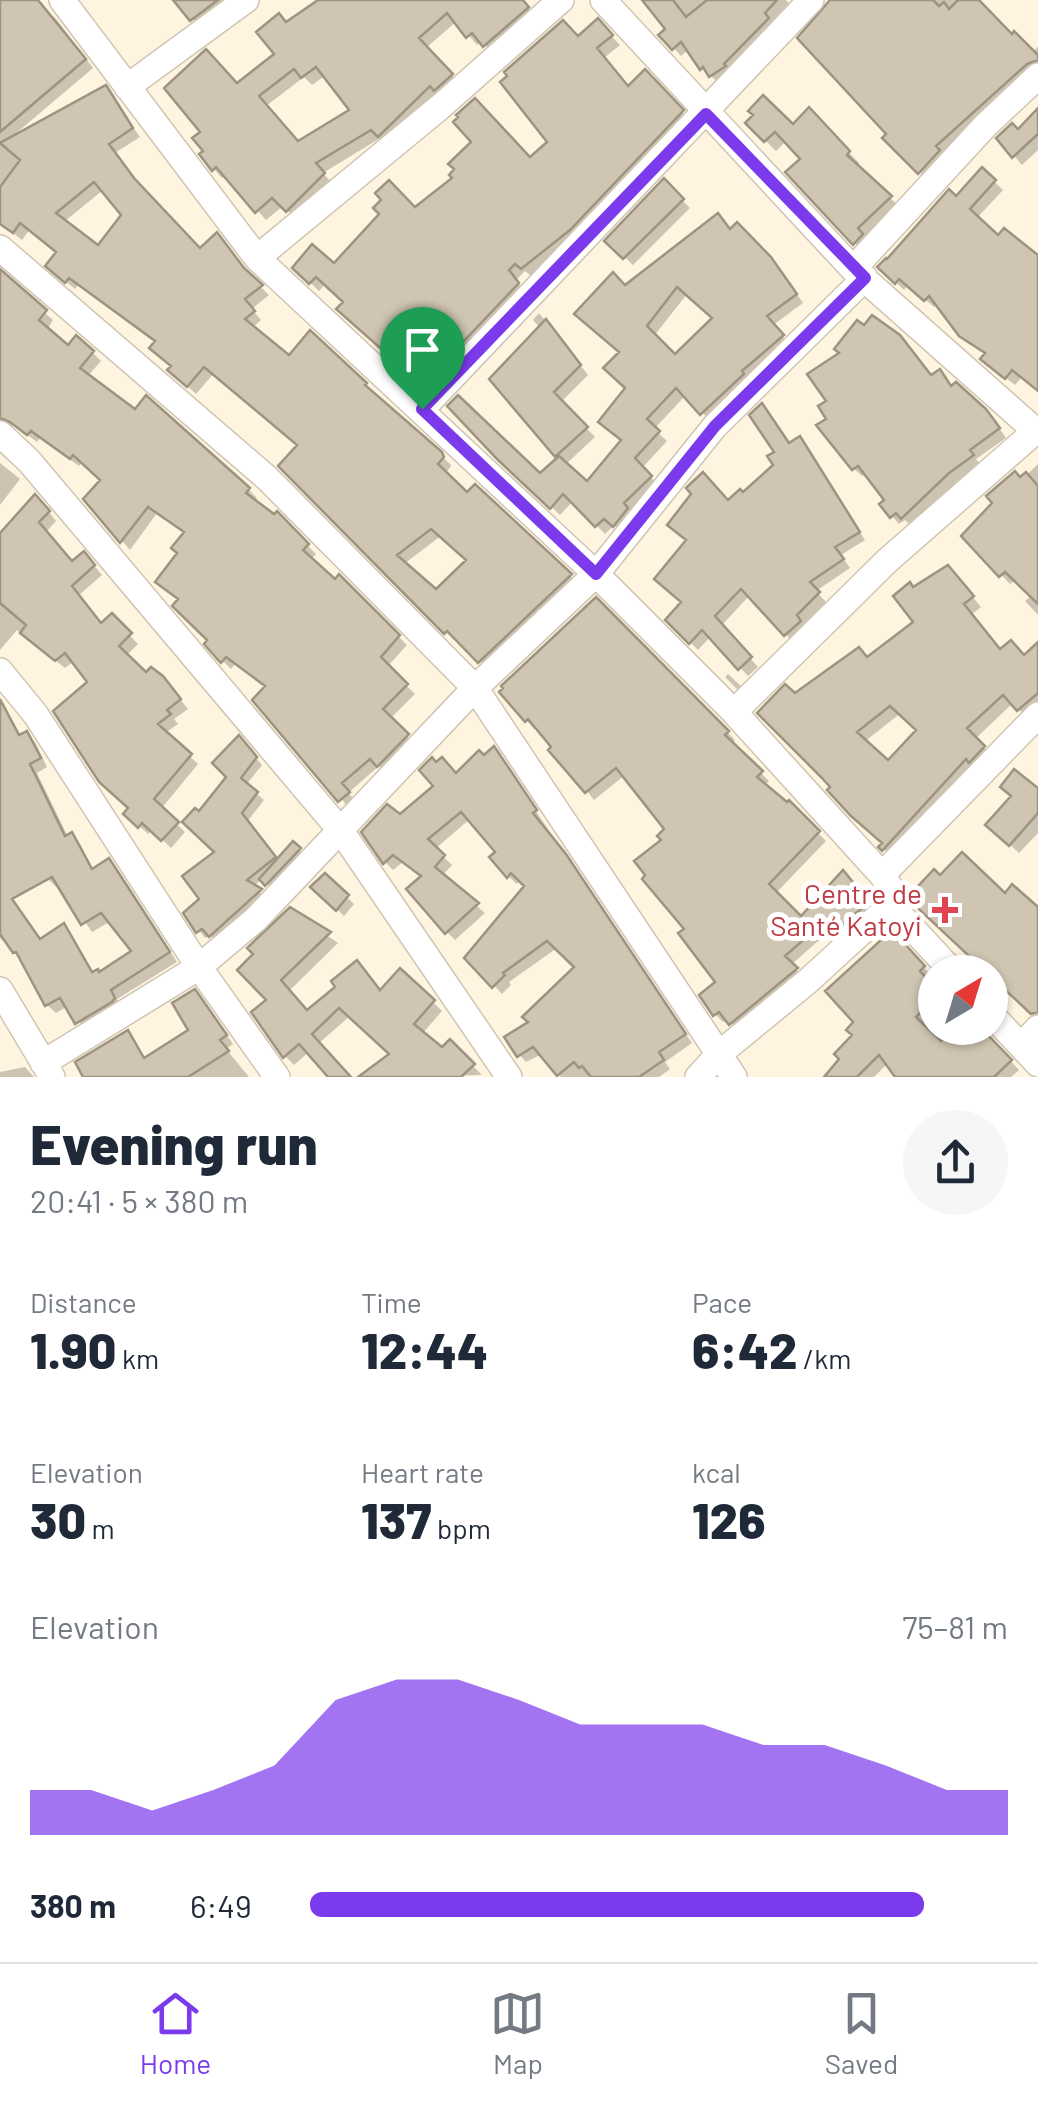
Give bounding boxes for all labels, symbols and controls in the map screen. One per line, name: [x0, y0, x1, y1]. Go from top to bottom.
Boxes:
pin: [380, 307, 465, 410]
icon: arrive: [395, 322, 450, 377]
place label: Centre de Santé Katoyi: [770, 876, 922, 942]
marker: Centre de Santé Katoyi: [932, 897, 958, 923]
north arrow: [918, 955, 1008, 1045]
map controls: [918, 955, 1008, 1045]
text: Evening run: [30, 1110, 318, 1176]
button: share: [903, 1110, 1008, 1215]
text: 20:41 · 5 × 380 m: [30, 1181, 248, 1219]
text: Distance: [30, 1285, 137, 1319]
text: Time: [361, 1285, 422, 1319]
text: Pace: [692, 1285, 752, 1319]
text: 1.90: [30, 1319, 116, 1379]
text: 12:44: [361, 1319, 488, 1379]
text: 6:42: [692, 1319, 798, 1379]
text: km: [116, 1341, 159, 1375]
text: /km: [798, 1341, 851, 1375]
text: Elevation: [30, 1455, 143, 1489]
text: Heart rate: [361, 1455, 484, 1489]
text: kcal: [692, 1455, 741, 1489]
text: 30: [30, 1489, 86, 1549]
text: 137: [361, 1489, 431, 1549]
text: 126: [692, 1489, 765, 1549]
text: m: [86, 1511, 115, 1545]
text: bpm: [431, 1511, 491, 1545]
text: Elevation: [30, 1607, 159, 1645]
text: 75–81 m: [902, 1607, 1008, 1645]
text: 380 m: [30, 1886, 116, 1924]
text: 6:49: [190, 1886, 252, 1924]
tab: Home: [140, 1986, 211, 2080]
tab: Map: [490, 1986, 545, 2080]
tab: Saved: [825, 1986, 898, 2080]

